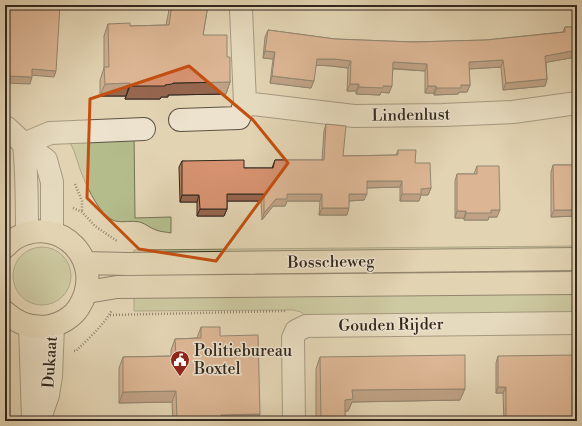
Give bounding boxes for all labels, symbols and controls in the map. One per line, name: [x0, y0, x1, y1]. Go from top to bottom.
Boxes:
street label: Lindenlust: [371, 104, 451, 126]
street label: Bosscheweg: [286, 251, 375, 273]
street label: Gouden Rijder: [338, 314, 444, 336]
street label: Dukaat: [38, 335, 62, 389]
place label: Politiebureau Boxtel: [193, 341, 292, 379]
public building icon: Politiebureau Boxtel: [169, 349, 191, 377]

